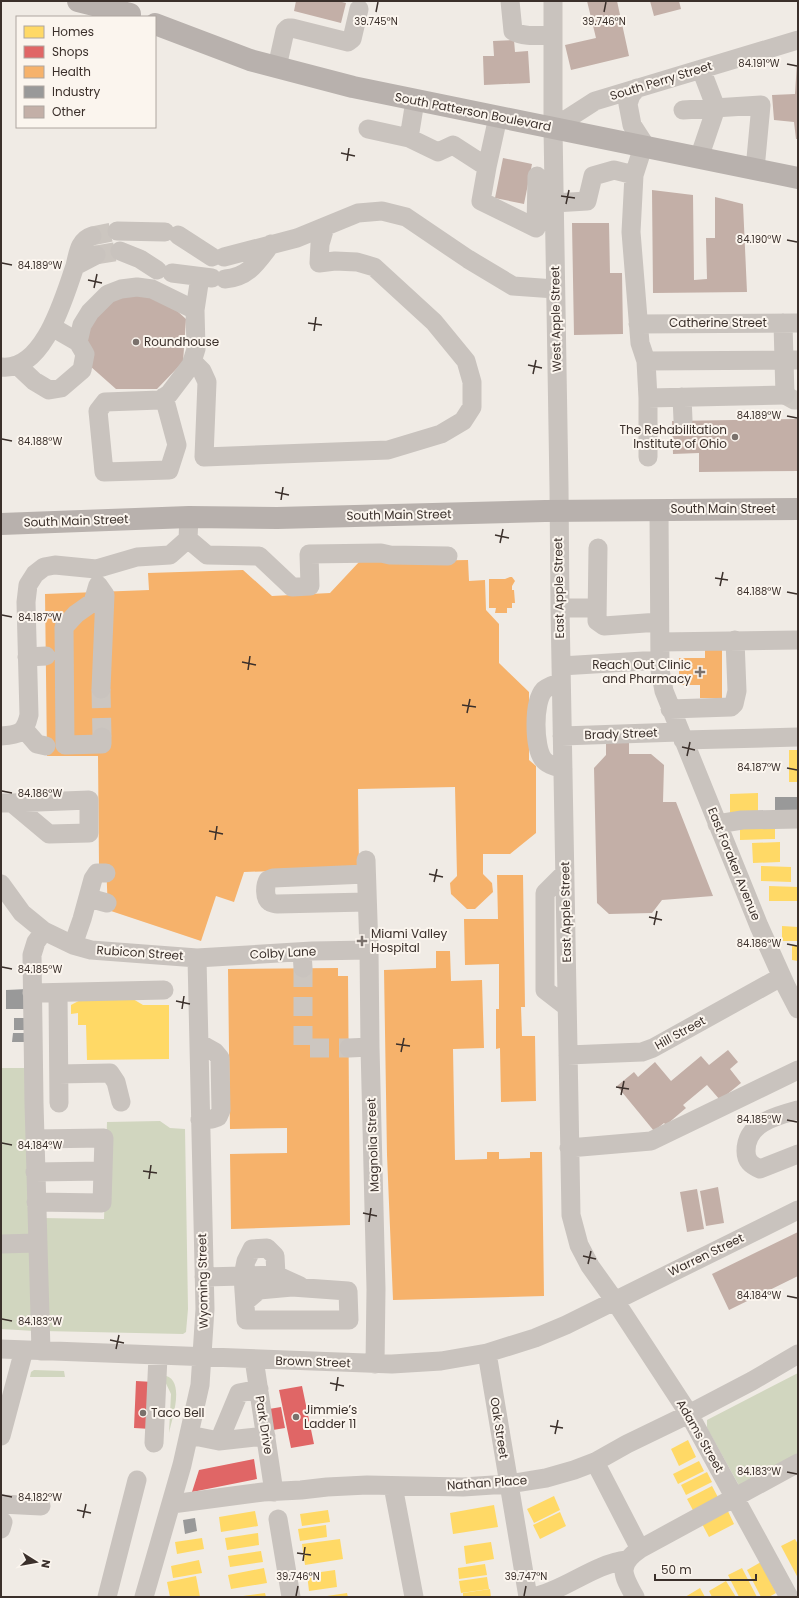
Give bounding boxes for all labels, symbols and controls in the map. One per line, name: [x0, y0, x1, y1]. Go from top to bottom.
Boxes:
text: 39.745°N: [354, 14, 398, 29]
text: 39.746°N: [582, 14, 626, 29]
legend: [16, 16, 156, 128]
text: Homes: [52, 23, 94, 40]
text: Shops: [52, 43, 89, 60]
text: 84.191°W: [738, 56, 780, 71]
street label: South Perry Street: [608, 57, 714, 104]
text: Health: [52, 63, 91, 80]
text: Industry: [52, 83, 101, 100]
street label: South Patterson Boulevard: [394, 88, 553, 135]
text: Other: [52, 103, 86, 120]
text: 84.190°W: [737, 232, 781, 247]
text: 84.189°W: [18, 258, 62, 273]
street label: West Apple Street: [546, 266, 565, 372]
street label: Catherine Street: [669, 314, 767, 331]
place label: Roundhouse: [144, 333, 219, 350]
marker: Roundhouse: [131, 337, 141, 347]
text: 84.189°W: [737, 408, 781, 423]
place label: The Rehabilitation Institute of Ohio: [620, 421, 727, 452]
marker: The Rehabilitation Institute of Ohio: [730, 432, 740, 442]
text: 84.188°W: [18, 434, 62, 449]
street label: South Main Street: [670, 500, 776, 517]
street label: South Main Street: [346, 505, 452, 524]
street label: South Main Street: [23, 510, 129, 531]
street label: East Apple Street: [549, 537, 568, 639]
text: 84.188°W: [737, 584, 781, 599]
text: 84.187°W: [18, 610, 62, 625]
place label: Reach Out Clinic and Pharmacy: [592, 656, 691, 687]
marker: Reach Out Clinic and Pharmacy: [694, 666, 706, 678]
street label: Brady Street: [584, 724, 658, 743]
text: 84.187°W: [737, 760, 781, 775]
text: 84.186°W: [18, 786, 62, 801]
street label: East Foraker Avenue: [704, 805, 765, 923]
street label: East Apple Street: [556, 861, 575, 963]
place label: Miami Valley Hospital: [371, 925, 447, 956]
marker: Miami Valley Hospital: [356, 935, 368, 947]
text: 84.186°W: [737, 936, 781, 951]
street label: Rubicon Street: [96, 941, 184, 964]
street label: Colby Lane: [249, 942, 317, 963]
text: 84.185°W: [18, 962, 62, 977]
street label: Hill Street: [651, 1012, 708, 1053]
street label: Magnolia Street: [362, 1098, 383, 1192]
text: 84.185°W: [737, 1112, 781, 1127]
text: 84.184°W: [18, 1138, 62, 1153]
street label: Warren Street: [665, 1229, 746, 1280]
street label: Wyoming Street: [193, 1233, 212, 1329]
text: 84.184°W: [737, 1288, 781, 1303]
text: 84.183°W: [18, 1314, 62, 1329]
street label: Brown Street: [275, 1352, 351, 1371]
street label: Park Drive: [251, 1394, 278, 1455]
street label: Oak Street: [486, 1396, 513, 1460]
street label: Adams Street: [673, 1396, 728, 1475]
place label: Jimmie’s Ladder 11: [304, 1401, 357, 1432]
place label: Taco Bell: [151, 1404, 205, 1421]
marker: Taco Bell: [138, 1408, 148, 1418]
marker: Jimmie’s Ladder 11: [291, 1412, 301, 1422]
text: 84.183°W: [737, 1464, 781, 1479]
street label: Nathan Place: [446, 1471, 528, 1494]
text: 84.182°W: [18, 1490, 62, 1505]
north arrow: [16, 1542, 56, 1582]
scale bar: [655, 1556, 756, 1582]
text: N: [37, 1558, 54, 1569]
text: 50 m: [661, 1561, 692, 1578]
text: 39.746°N: [276, 1569, 320, 1584]
text: 39.747°N: [505, 1569, 547, 1584]

